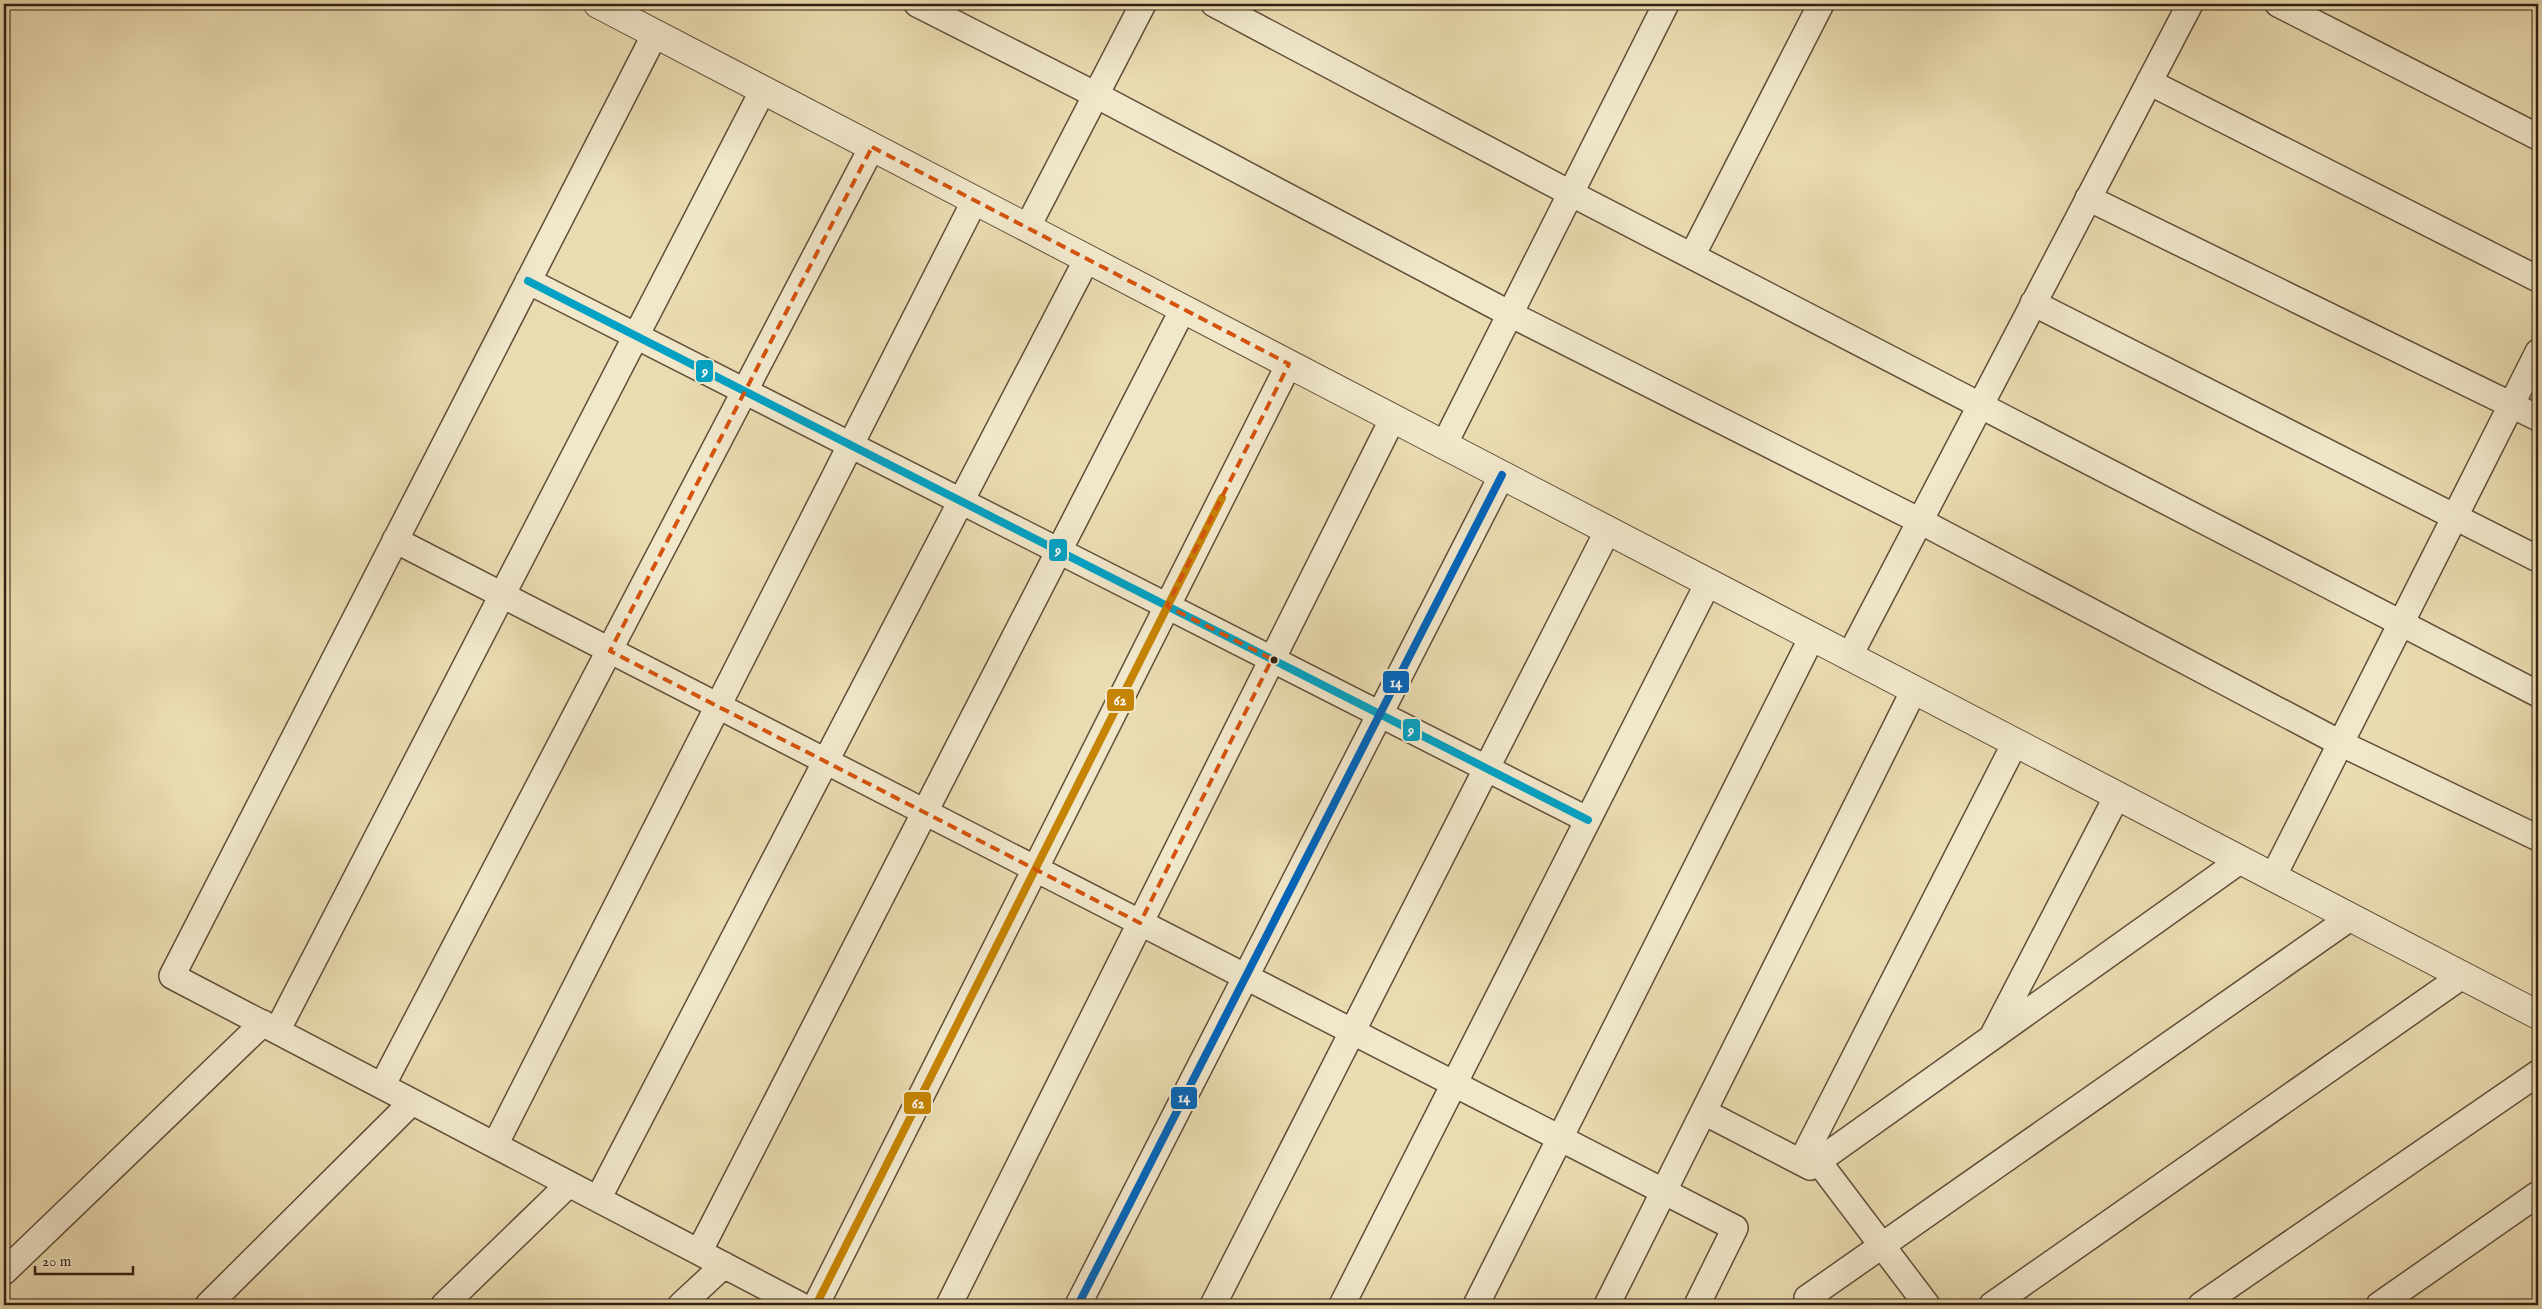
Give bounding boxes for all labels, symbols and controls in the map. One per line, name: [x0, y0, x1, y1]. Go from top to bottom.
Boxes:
line badge: 9: [695, 359, 714, 383]
text: 9: [701, 363, 708, 381]
line badge: 9: [1048, 538, 1068, 562]
text: 9: [1054, 542, 1061, 560]
unlabelled marker: [1269, 655, 1279, 665]
line badge: 14: [1382, 670, 1410, 694]
text: 14: [1390, 674, 1403, 692]
line badge: 62: [1106, 688, 1135, 712]
text: 62: [1114, 692, 1127, 710]
line badge: 9: [1402, 718, 1421, 742]
text: 9: [1407, 722, 1414, 740]
line badge: 14: [1170, 1086, 1198, 1110]
text: 14: [1178, 1089, 1191, 1107]
line badge: 62: [903, 1091, 932, 1115]
text: 62: [912, 1095, 925, 1113]
scale bar: [35, 1244, 132, 1276]
text: 20 m: [42, 1252, 72, 1271]

